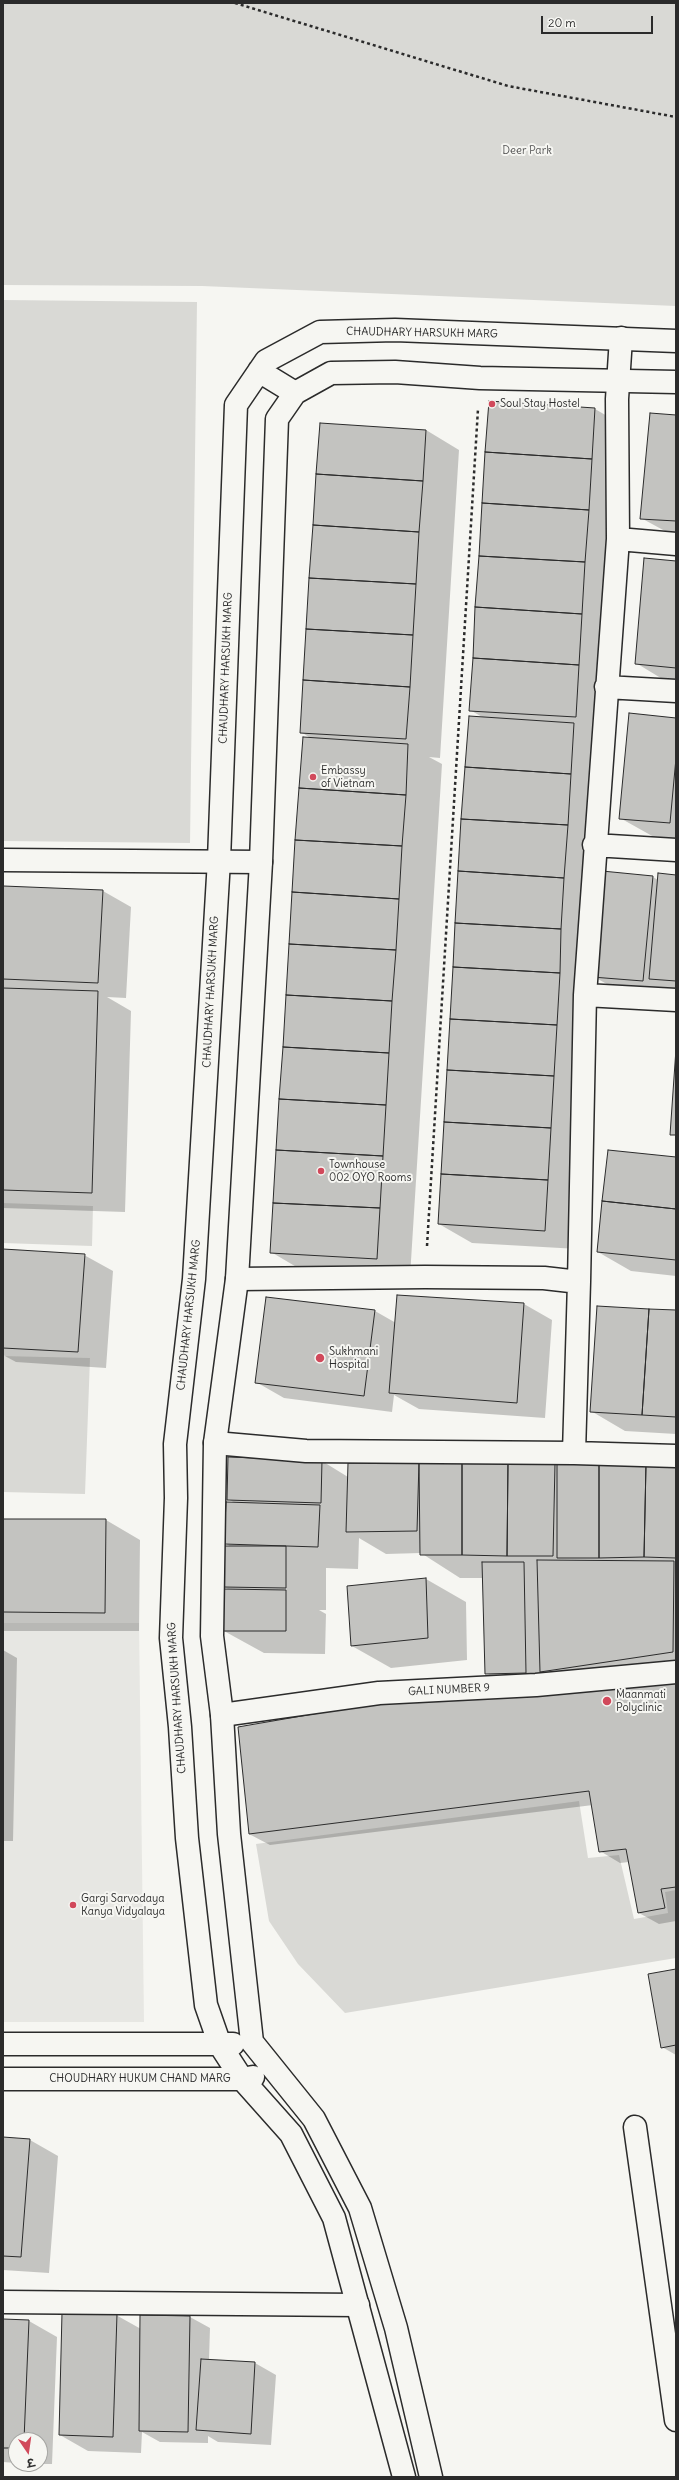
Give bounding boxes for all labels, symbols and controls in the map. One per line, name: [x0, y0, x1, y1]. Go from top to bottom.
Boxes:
scale bar: [543, 8, 655, 34]
text: 20 m: [548, 15, 576, 30]
park label: Deer Park: [502, 144, 552, 158]
street label: CHAUDHARY HARSUKH MARG: [346, 325, 498, 341]
place label: Soul Stay Hostel: [500, 397, 580, 411]
marker: Soul Stay Hostel: [487, 399, 497, 409]
street label: CHAUDHARY HARSUKH MARG: [217, 592, 235, 744]
place label: Embassy of Vietnam: [321, 764, 375, 790]
marker: Embassy of Vietnam: [308, 772, 318, 782]
street label: CHAUDHARY HARSUKH MARG: [200, 916, 222, 1068]
place label: Townhouse 002 OYO Rooms: [329, 1158, 411, 1184]
marker: Townhouse 002 OYO Rooms: [316, 1166, 326, 1176]
street label: CHAUDHARY HARSUKH MARG: [175, 1239, 203, 1391]
place label: Sukhmani Hospital: [329, 1345, 378, 1371]
marker: Sukhmani Hospital: [314, 1352, 326, 1364]
street label: CHAUDHARY HARSUKH MARG: [165, 1622, 189, 1774]
street label: GALI NUMBER 9: [408, 1681, 490, 1699]
place label: Maanmati Polyclinic: [616, 1688, 666, 1714]
marker: Maanmati Polyclinic: [601, 1695, 613, 1707]
place label: Gargi Sarvodaya Kanya Vidyalaya: [81, 1892, 165, 1918]
marker: Gargi Sarvodaya Kanya Vidyalaya: [68, 1900, 78, 1910]
street label: CHOUDHARY HUKUM CHAND MARG: [49, 2072, 231, 2086]
north arrow: [8, 2432, 48, 2472]
text: उ: [25, 2455, 36, 2470]

